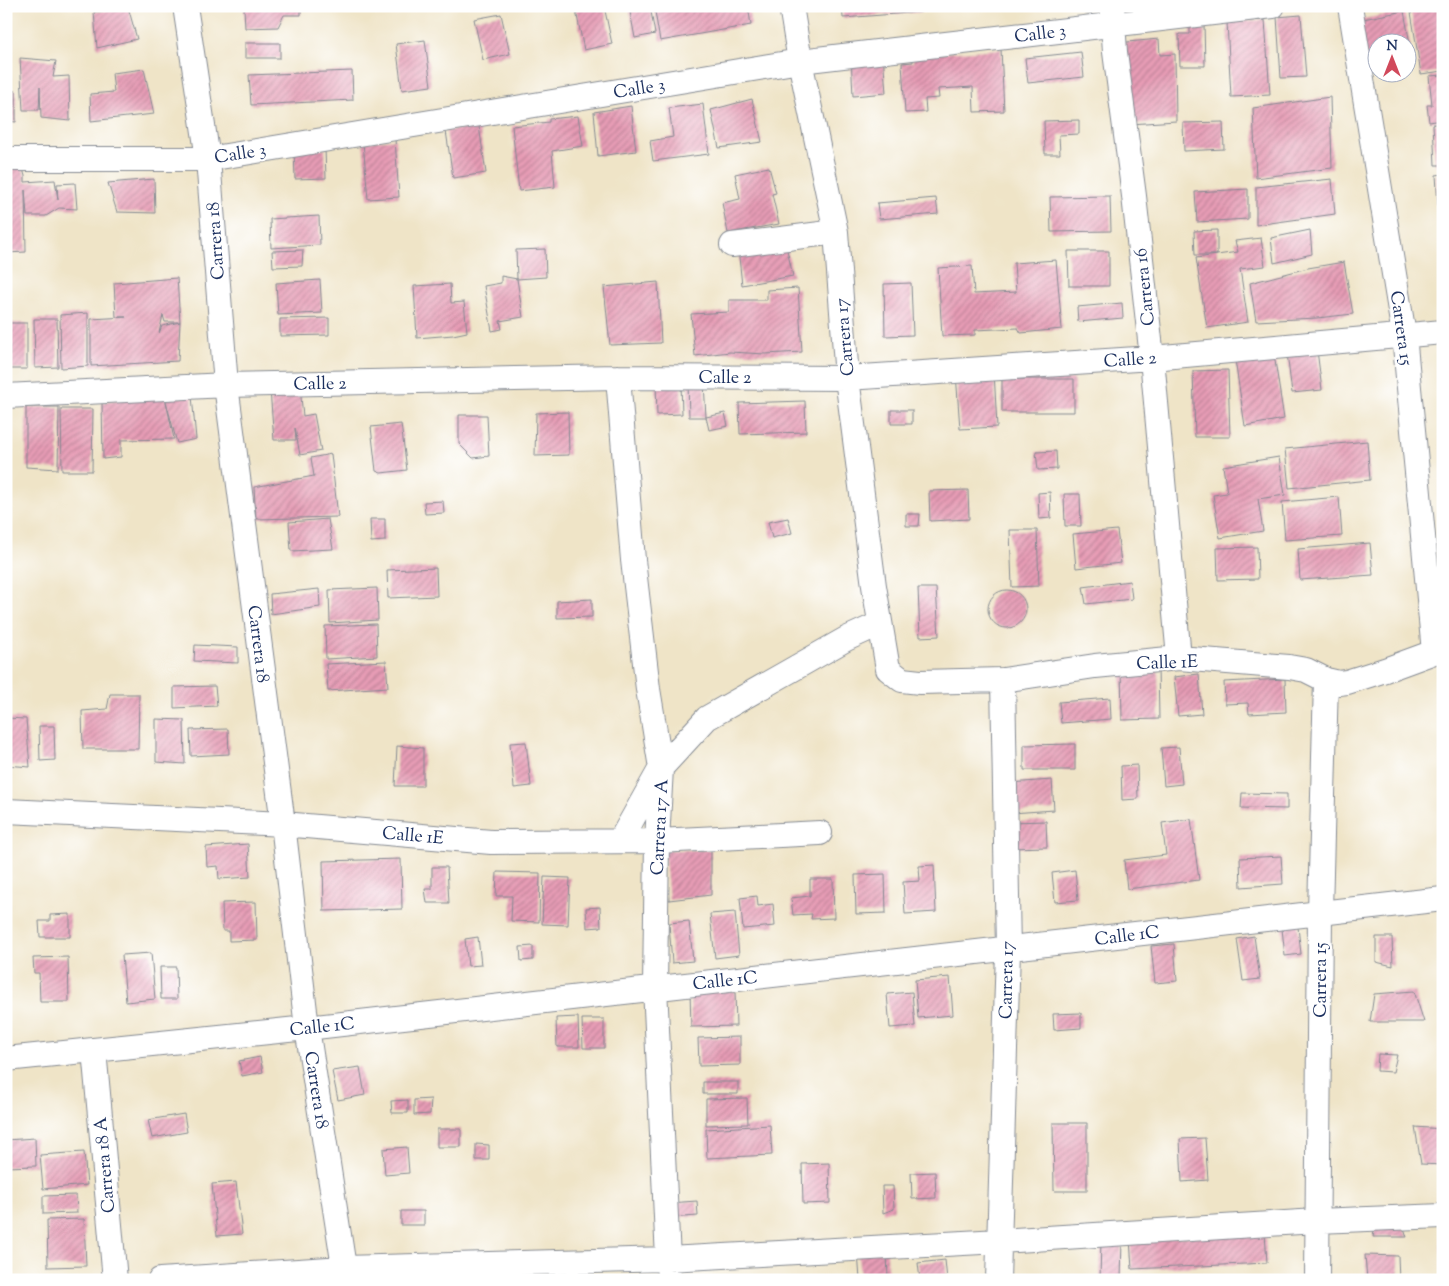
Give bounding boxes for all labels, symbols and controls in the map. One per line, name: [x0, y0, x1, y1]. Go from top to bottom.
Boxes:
street label: Calle 3: [1013, 19, 1068, 51]
north arrow: [1366, 32, 1416, 82]
text: N: [1386, 37, 1398, 57]
street label: Calle 3: [612, 73, 667, 107]
street label: Calle 3: [213, 138, 268, 172]
street label: Carrera 18: [201, 201, 233, 281]
street label: Carrera 16: [1129, 247, 1163, 327]
street label: Carrera 15: [1382, 289, 1418, 367]
street label: Carrera 17: [830, 297, 862, 377]
street label: Calle 2: [1103, 346, 1158, 376]
street label: Calle 2: [698, 366, 752, 392]
street label: Calle 2: [293, 372, 347, 398]
street label: Carrera 18: [239, 604, 275, 685]
street label: Calle 1E: [1136, 650, 1198, 678]
street label: Carrera 17 A: [645, 778, 677, 876]
street label: Calle 1E: [381, 821, 445, 853]
street label: Calle 1C: [1093, 920, 1161, 954]
street label: Carrera 17: [994, 941, 1022, 1019]
street label: Carrera 15: [1309, 942, 1335, 1018]
street label: Calle 1C: [691, 966, 759, 998]
street label: Calle 1C: [288, 1012, 356, 1044]
street label: Carrera 18: [296, 1050, 334, 1131]
street label: Carrera 18 A: [89, 1115, 123, 1214]

